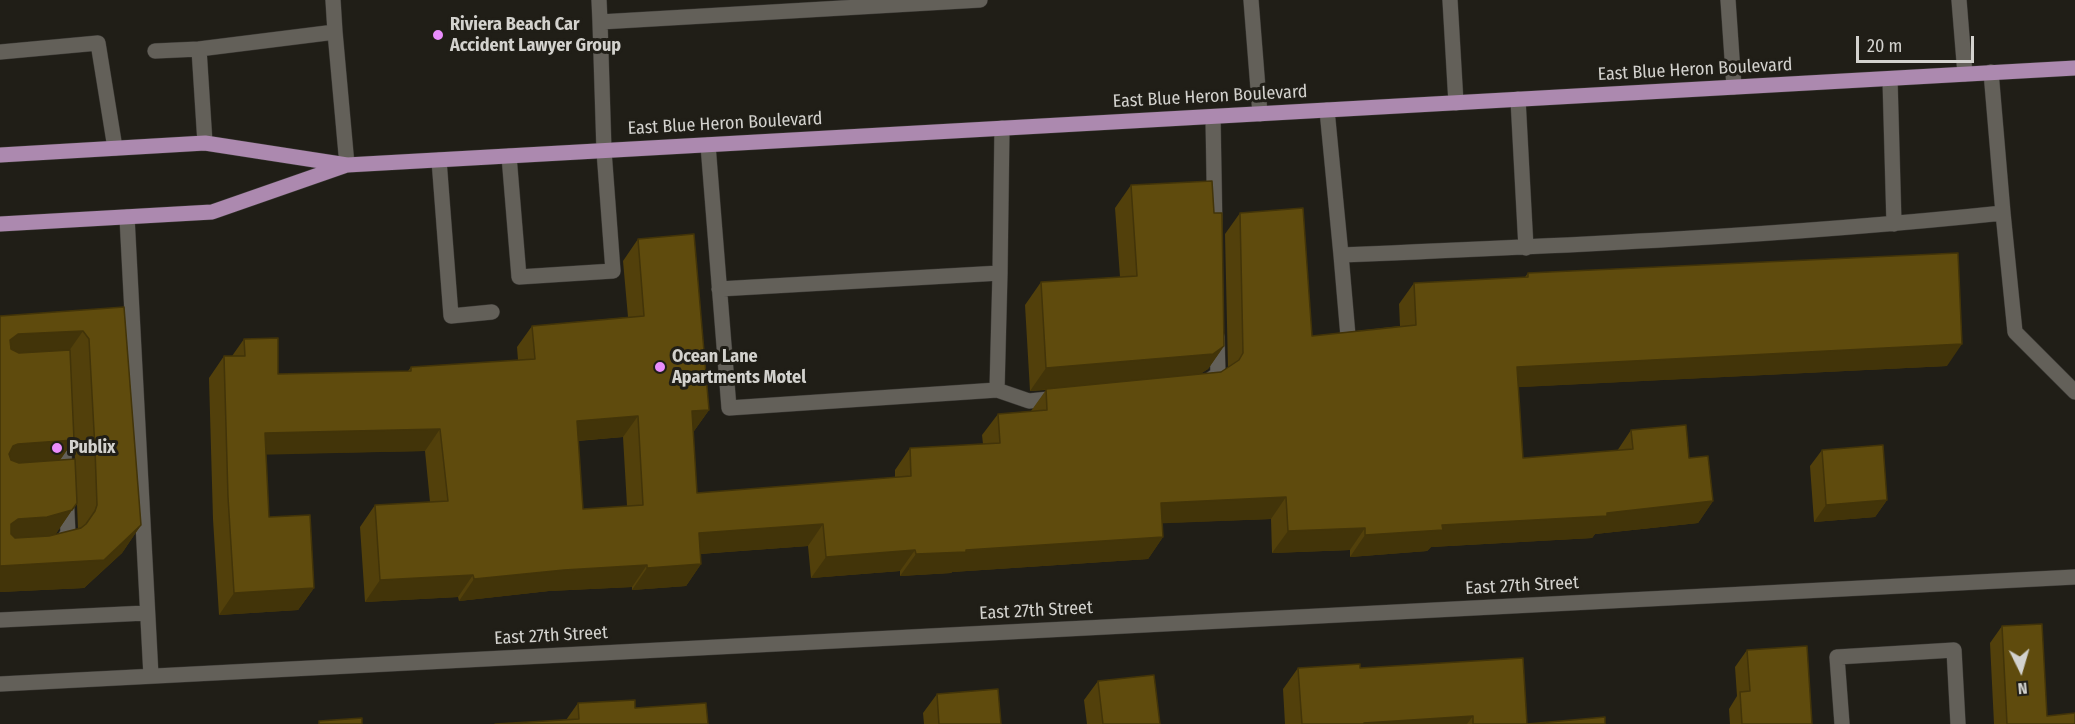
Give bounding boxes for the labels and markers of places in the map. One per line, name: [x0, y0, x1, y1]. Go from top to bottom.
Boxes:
place label: Riviera Beach Car Accident Lawyer Group: [450, 14, 621, 57]
marker: Riviera Beach Car Accident Lawyer Group: [431, 28, 445, 42]
place label: Ocean Lane Apartments Motel: [672, 346, 806, 388]
marker: Ocean Lane Apartments Motel: [653, 360, 667, 374]
place label: Publix: [69, 437, 116, 459]
marker: Publix: [50, 441, 64, 455]

